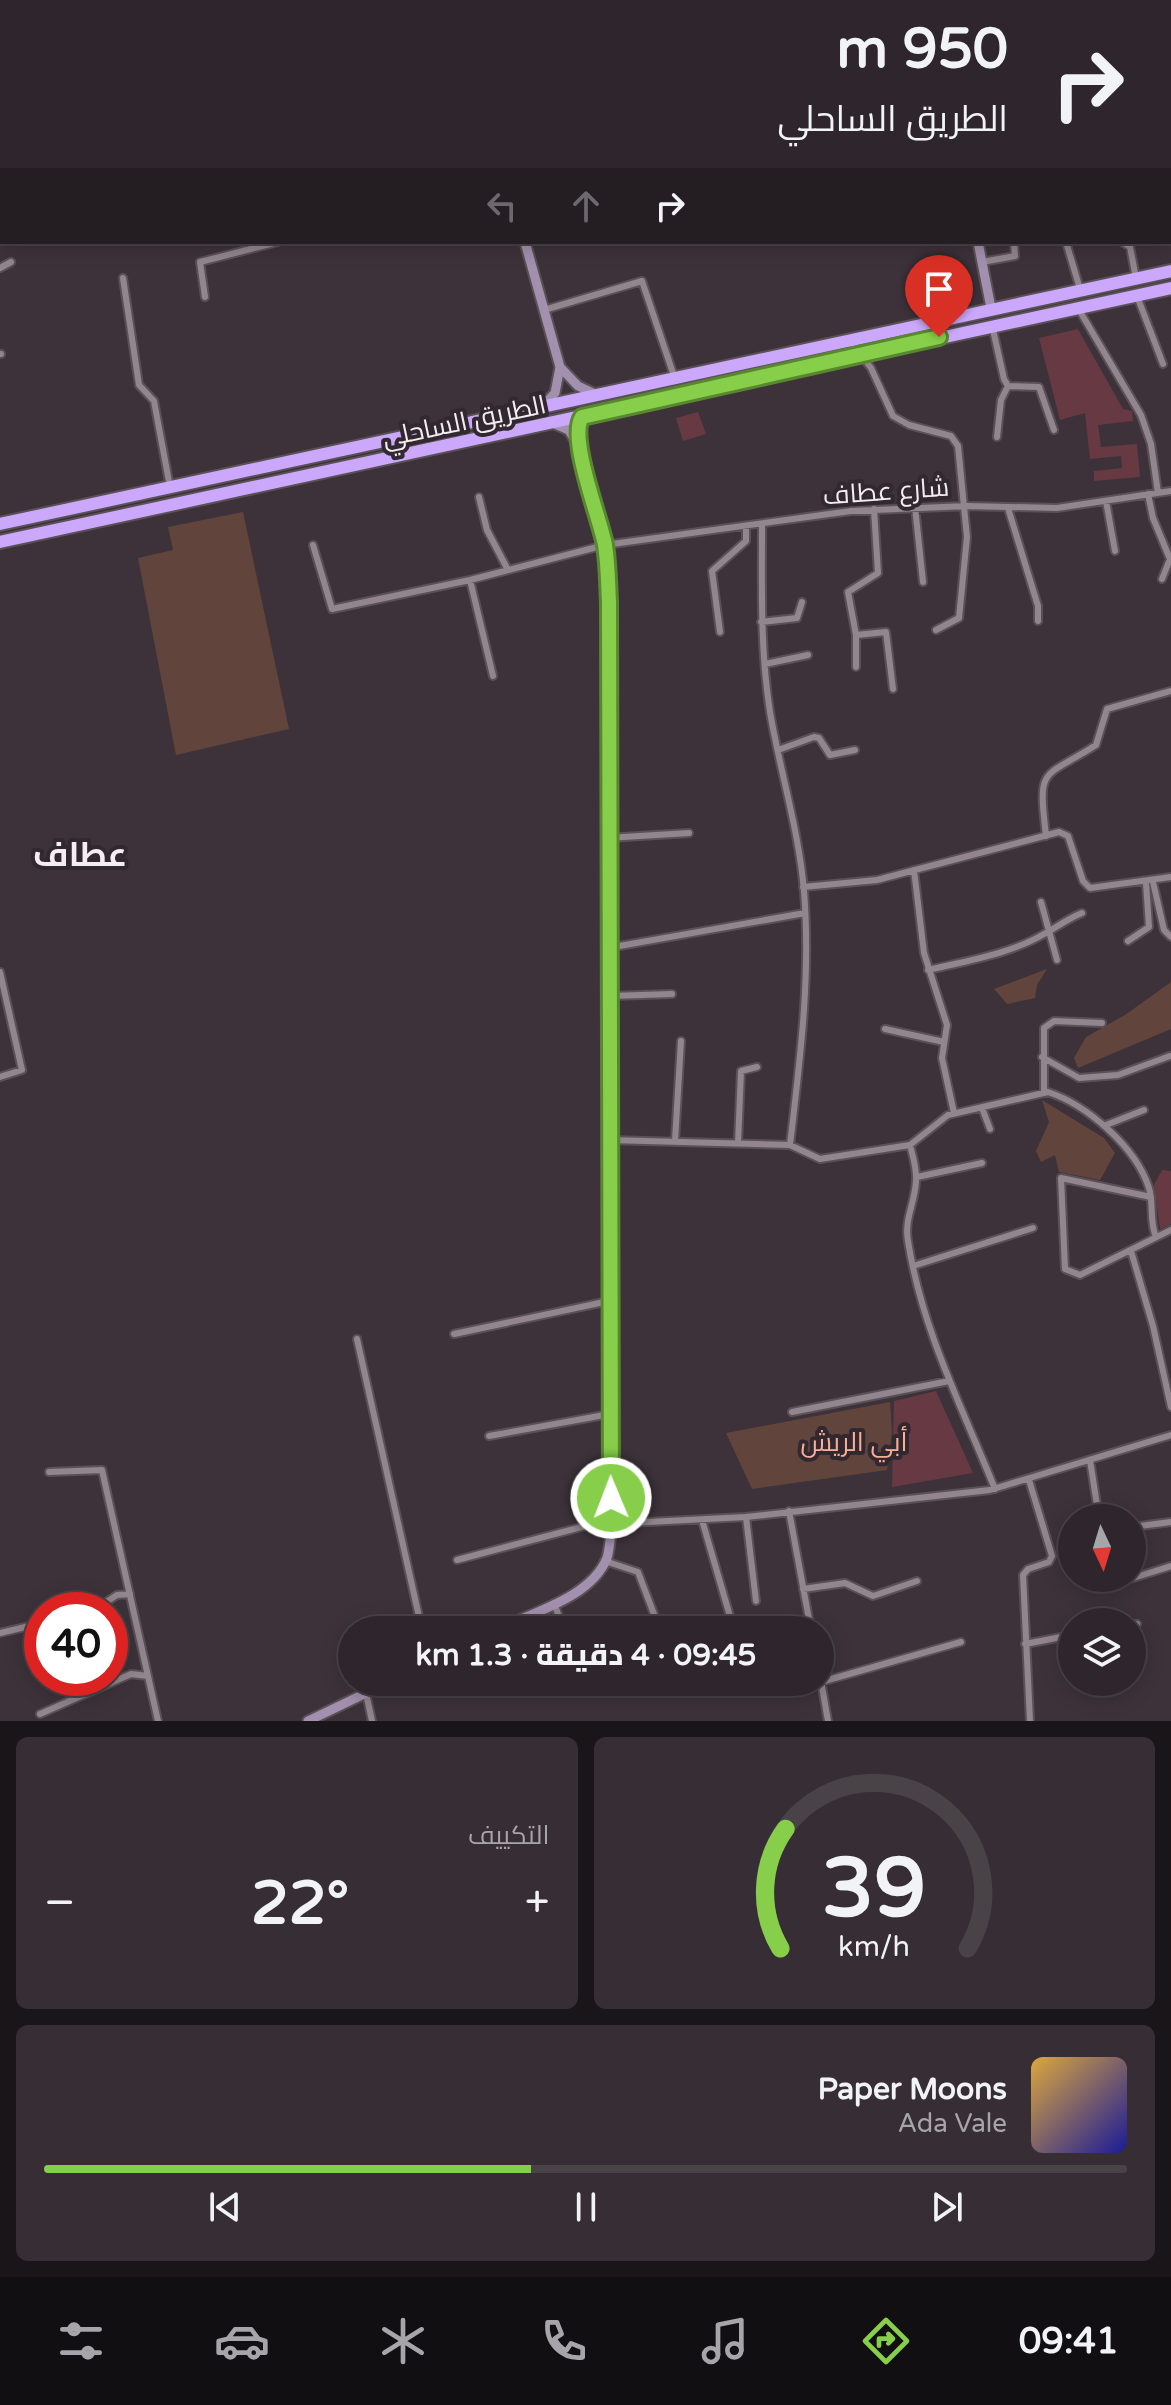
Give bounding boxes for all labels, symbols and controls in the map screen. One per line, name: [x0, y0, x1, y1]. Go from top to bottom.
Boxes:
text: 950 m: [837, 16, 1008, 83]
icon: right: [1036, 32, 1140, 136]
text: الطريق الساحلي: [778, 98, 1008, 141]
icon: left: [480, 184, 524, 228]
icon: ahead: [564, 184, 608, 228]
icon: right: [648, 184, 692, 228]
pin: [905, 255, 973, 337]
icon: arrive: [917, 267, 961, 311]
street label: الطريق الساحلي: [379, 389, 550, 459]
street label: شارع عطاف: [822, 472, 950, 512]
district label: عطاف: [33, 835, 127, 876]
park label: أبي الريش: [800, 1425, 908, 1463]
position arrow: [569, 1456, 653, 1540]
north arrow: [1058, 1504, 1146, 1592]
map controls: [1058, 1504, 1146, 1696]
speed limit sign: 40: [24, 1592, 128, 1696]
button: layers: [1058, 1608, 1146, 1696]
text: 09:45 · 4 دقيقة · 1.3 km: [416, 1637, 756, 1674]
text: التكييف: [468, 1820, 550, 1851]
text: 39: [822, 1839, 926, 1939]
text: 22°: [251, 1868, 349, 1940]
text: −: [44, 1877, 75, 1930]
text: +: [525, 1877, 549, 1930]
text: km/h: [838, 1930, 910, 1964]
text: Paper Moons: [818, 2071, 1007, 2108]
text: Ada Vale: [898, 2108, 1007, 2139]
icon: previous: [203, 2185, 247, 2229]
icon: pause: [564, 2185, 608, 2229]
icon: next: [925, 2185, 969, 2229]
icon: filters: [53, 2313, 109, 2369]
icon: car: [214, 2313, 270, 2369]
icon: climate: [375, 2313, 431, 2369]
icon: phone: [536, 2313, 592, 2369]
icon: music: [697, 2313, 753, 2369]
icon: directions: [858, 2313, 914, 2369]
text: 09:41: [1019, 2320, 1119, 2363]

